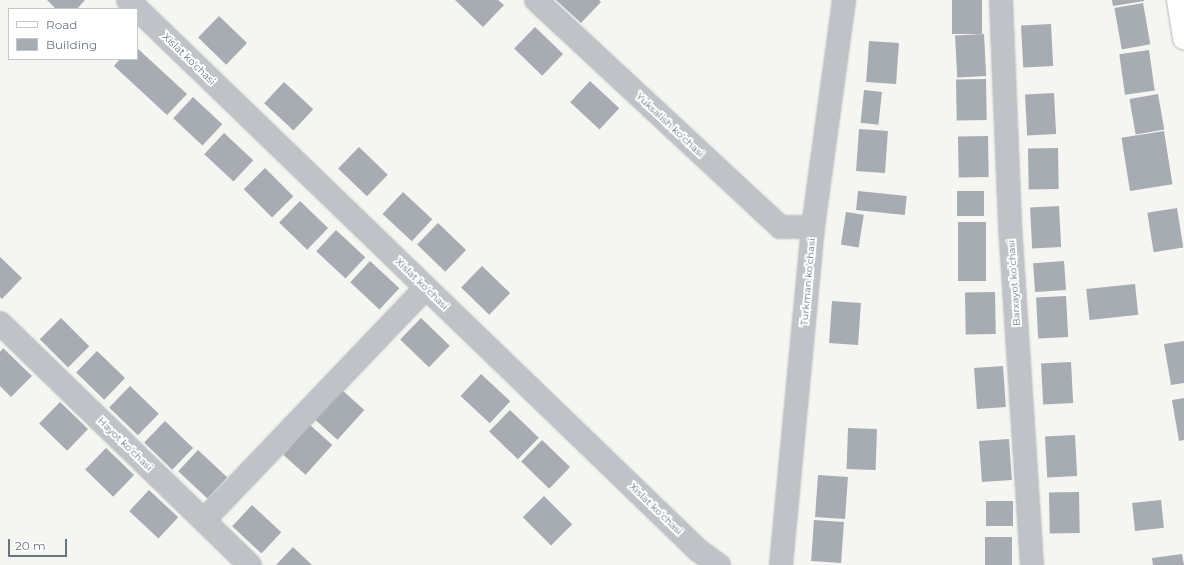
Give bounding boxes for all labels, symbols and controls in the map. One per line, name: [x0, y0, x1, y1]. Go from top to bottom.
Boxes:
legend: [8, 8, 138, 60]
text: Road: [46, 17, 77, 32]
street label: Xislat ko'chasi: [160, 31, 218, 87]
text: Building: [46, 37, 97, 52]
street label: Yuksalish ko'chasi: [634, 90, 706, 160]
street label: Turkman ko'chasi: [798, 238, 818, 326]
street label: Barxayot ko'chasi: [1005, 240, 1023, 326]
street label: Xislat ko'chasi: [393, 256, 451, 312]
street label: Hayot ko'chasi: [95, 415, 155, 473]
street label: Xislat ko'chasi: [627, 481, 685, 537]
scale bar: [10, 531, 69, 557]
text: 20 m: [15, 538, 46, 553]

